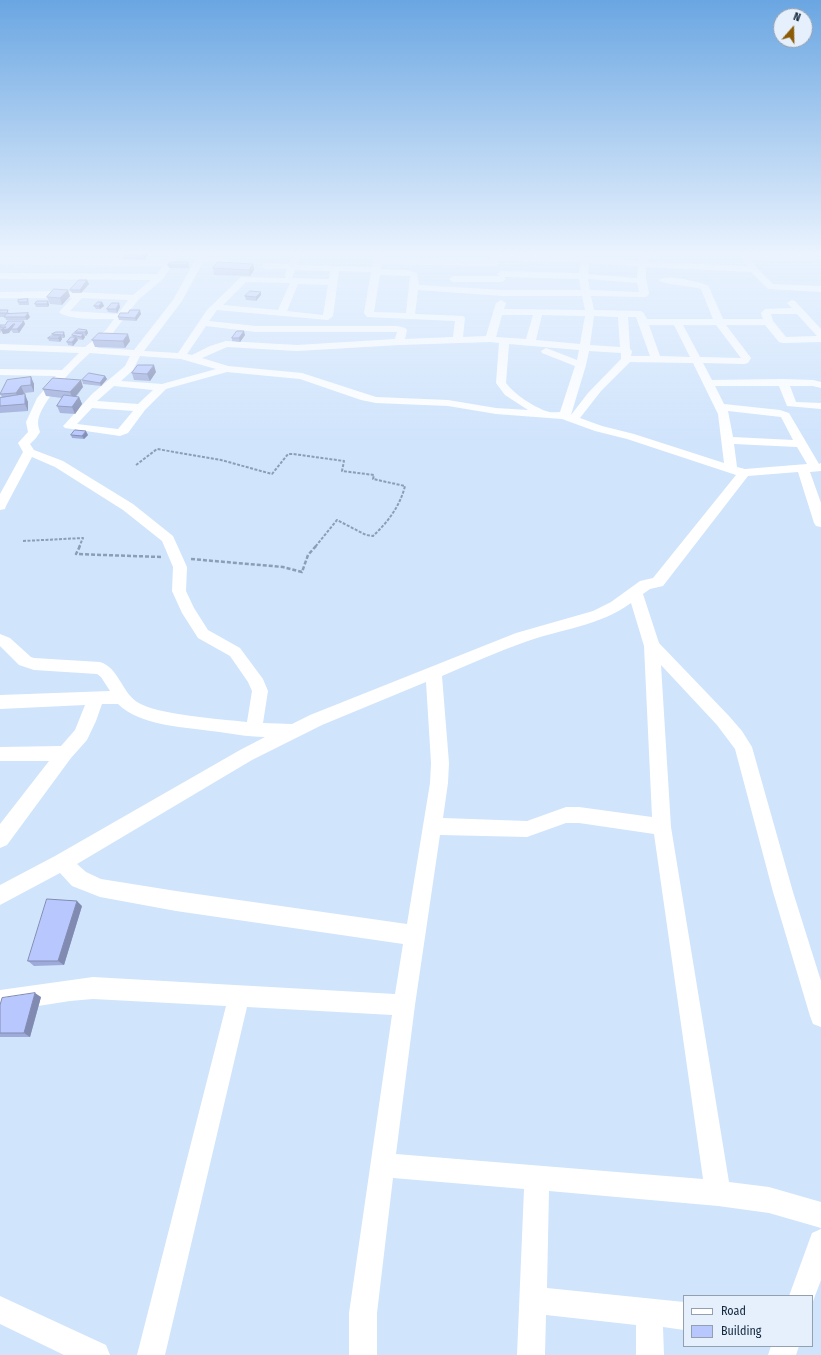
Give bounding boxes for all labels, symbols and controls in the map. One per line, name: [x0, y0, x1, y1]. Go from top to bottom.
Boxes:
north arrow: [773, 8, 813, 48]
text: N: [792, 10, 802, 24]
legend: [683, 1295, 813, 1347]
text: Road: [721, 1304, 746, 1318]
text: Building: [721, 1324, 761, 1338]

